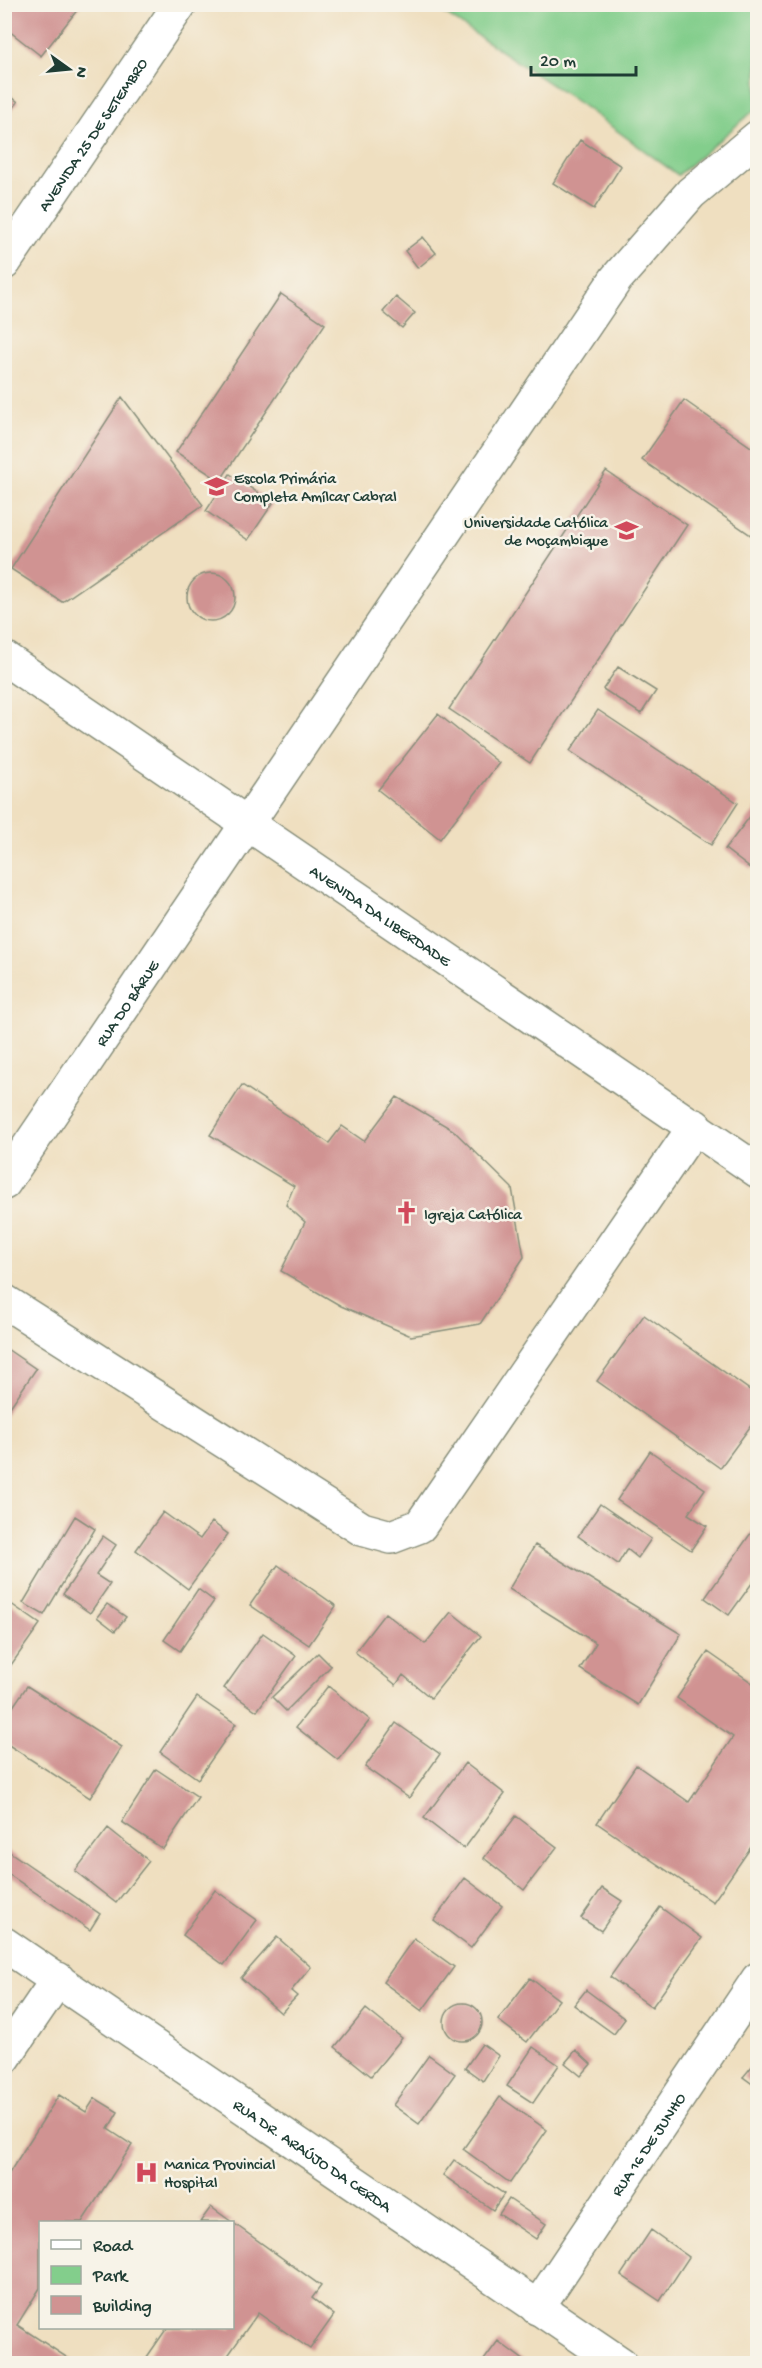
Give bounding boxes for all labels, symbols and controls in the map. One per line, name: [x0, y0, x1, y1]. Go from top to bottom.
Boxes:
north arrow: [39, 39, 99, 99]
scale bar: [531, 39, 636, 77]
text: 20 m: [540, 52, 576, 73]
street label: AVENIDA 25 DE SETEMBRO: [33, 53, 151, 215]
place label: Escola Primária Completa Amílcar Cabral: [234, 471, 397, 508]
school or university icon: Escola Primária Completa Amílcar Cabral: [203, 473, 229, 499]
place label: Universidade Católica de Moçambique: [464, 515, 609, 552]
school or university icon: Universidade Católica de Moçambique: [613, 517, 639, 543]
street label: AVENIDA DA LIBERDADE: [305, 863, 454, 973]
street label: RUA DO BÁRUE: [93, 957, 166, 1051]
church icon: Igreja Católica: [393, 1200, 419, 1226]
place label: Igreja Católica: [424, 1207, 523, 1226]
street label: RUA 16 DE JUNHO: [609, 2090, 692, 2201]
street label: RUA DR. ARAÚJO DA CERDA: [228, 2097, 395, 2219]
place label: Manica Provincial Hospital: [164, 2157, 275, 2194]
hospital icon: Manica Provincial Hospital: [133, 2159, 159, 2185]
legend: [39, 2221, 234, 2329]
text: Road: [93, 2237, 134, 2258]
text: Park: [92, 2267, 129, 2288]
text: Building: [92, 2297, 152, 2318]

